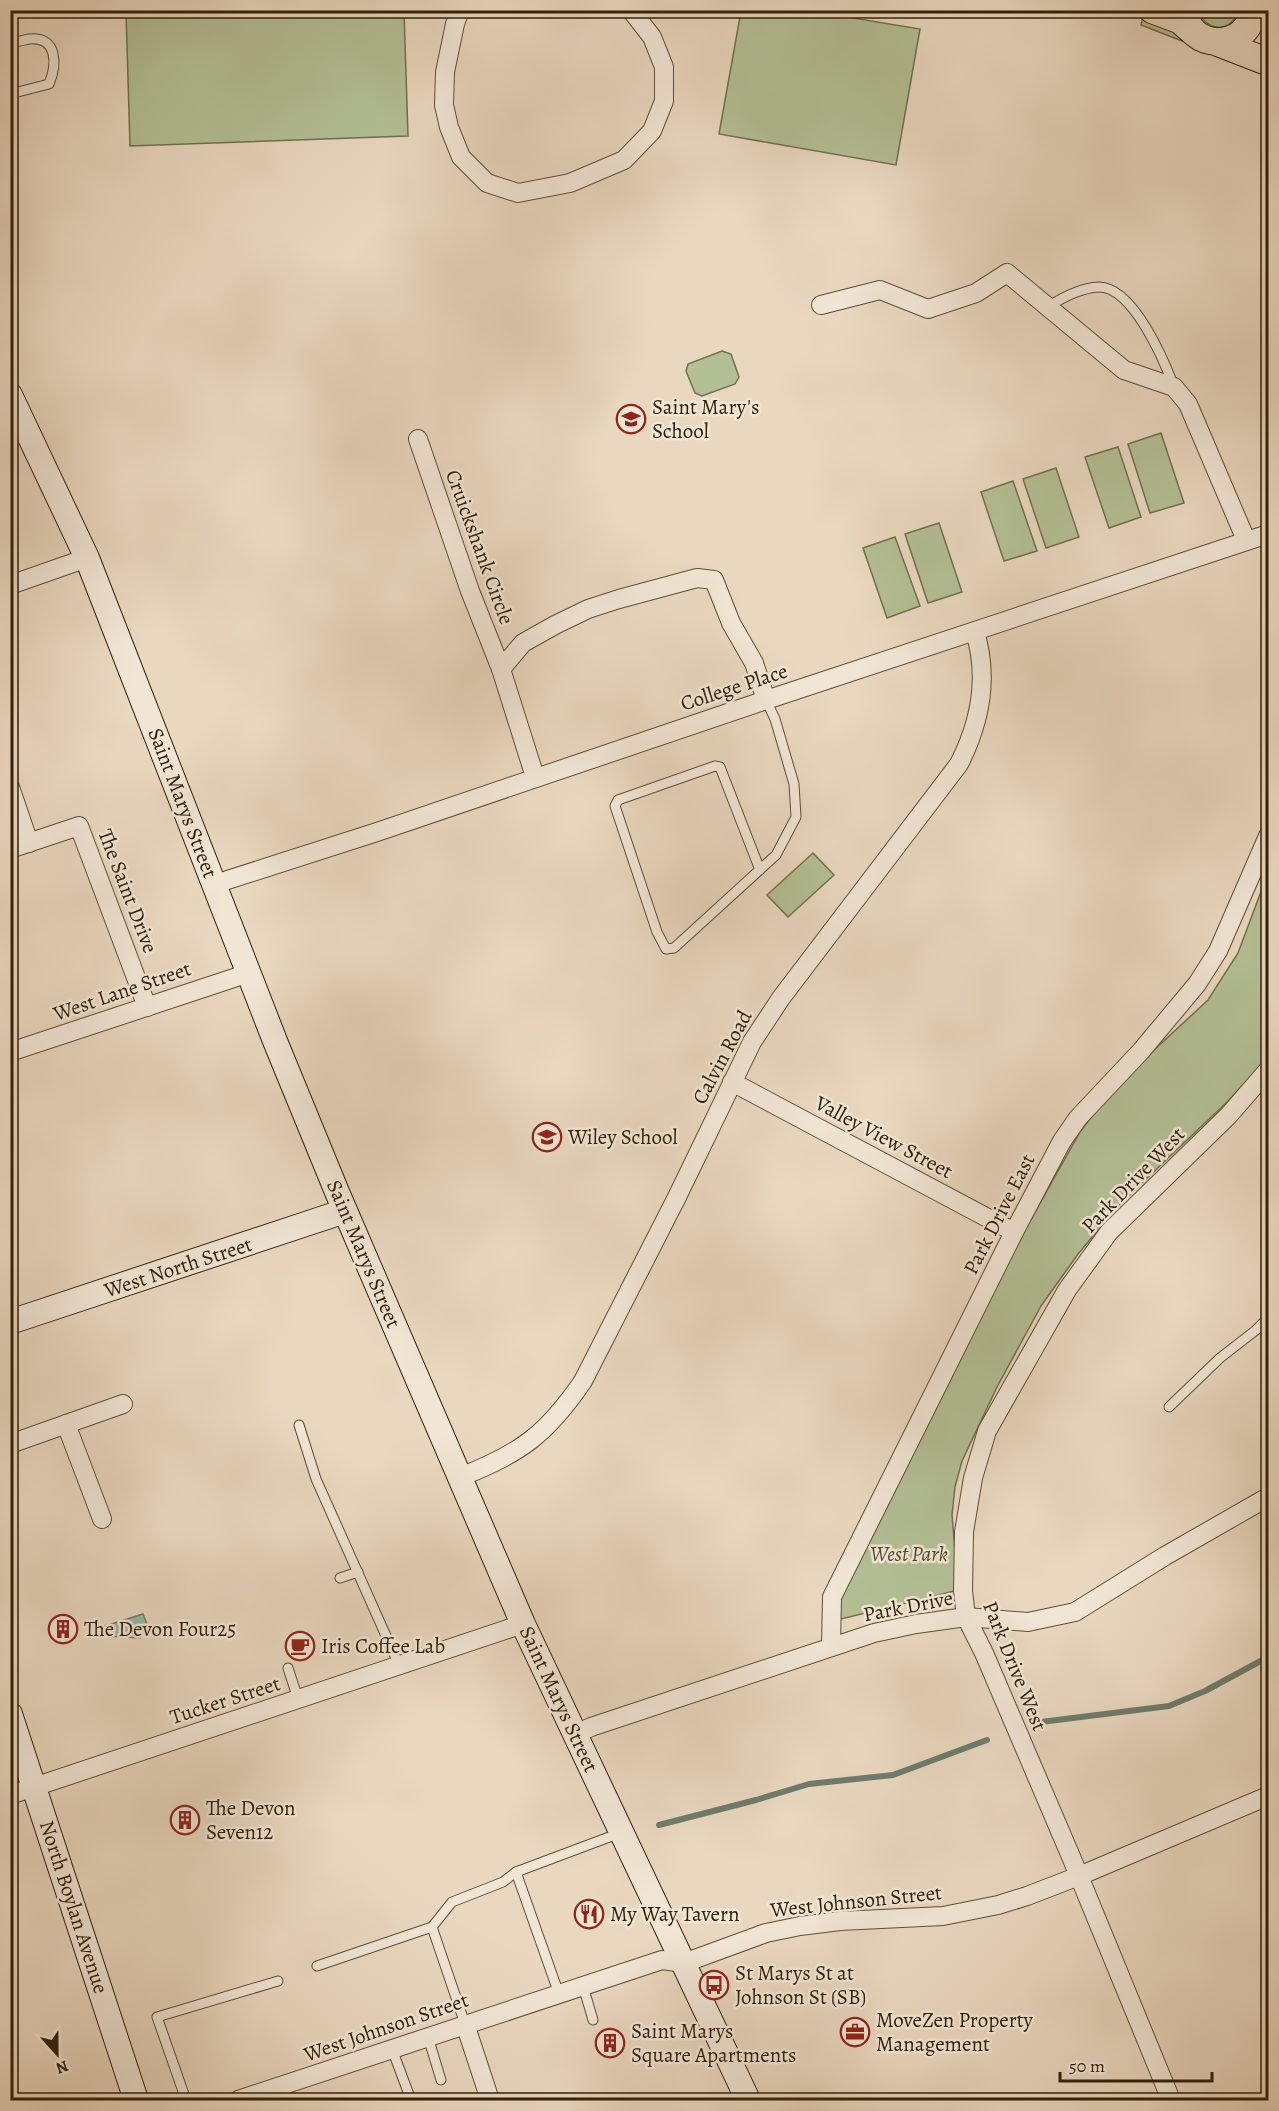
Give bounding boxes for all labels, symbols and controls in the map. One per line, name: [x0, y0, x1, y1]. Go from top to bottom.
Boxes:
place label: Saint Mary's School: [652, 393, 760, 445]
school or university icon: Saint Mary's School: [615, 403, 647, 435]
street label: Cruickshank Circle: [439, 466, 521, 628]
street label: College Place: [677, 657, 791, 717]
street label: Saint Marys Street: [142, 724, 224, 882]
street label: The Saint Drive: [92, 825, 164, 957]
street label: West Lane Street: [48, 954, 195, 1028]
street label: Calvin Road: [686, 1004, 759, 1109]
street label: Valley View Street: [809, 1088, 958, 1185]
school or university icon: Wiley School: [531, 1121, 563, 1153]
street label: Park Drive West: [1075, 1121, 1191, 1239]
place label: Wiley School: [567, 1123, 678, 1151]
street label: Park Drive East: [957, 1149, 1041, 1279]
street label: Saint Marys Street: [320, 1176, 408, 1332]
street label: West North Street: [99, 1230, 256, 1304]
park label: West Park: [870, 1540, 948, 1568]
street label: Park Drive: [861, 1584, 955, 1628]
street label: Park Drive West: [976, 1597, 1054, 1735]
building icon: The Devon Four25: [47, 1613, 79, 1645]
place label: The Devon Four25: [84, 1615, 236, 1643]
street label: Saint Marys Street: [513, 1621, 605, 1777]
cafe icon: Iris Coffee Lab: [284, 1630, 316, 1662]
place label: Iris Coffee Lab: [321, 1632, 445, 1660]
street label: Tucker Street: [166, 1669, 284, 1731]
place label: The Devon Seven12: [206, 1794, 296, 1846]
building icon: The Devon Seven12: [169, 1804, 201, 1836]
street label: North Boylan Avenue: [33, 1817, 115, 1997]
street label: West Johnson Street: [768, 1878, 943, 1924]
restaurant icon: My Way Tavern: [573, 1898, 605, 1930]
place label: My Way Tavern: [610, 1900, 739, 1928]
place label: St Marys St at Johnson St (SB): [735, 1959, 866, 2011]
bus stop icon: St Marys St at Johnson St (SB): [698, 1969, 730, 2001]
street label: West Johnson Street: [299, 1986, 472, 2069]
place label: MoveZen Property Management: [876, 2006, 1034, 2058]
office icon: MoveZen Property Management: [839, 2016, 871, 2048]
place label: Saint Marys Square Apartments: [631, 2017, 797, 2069]
north arrow: [27, 2024, 87, 2084]
building icon: Saint Marys Square Apartments: [594, 2027, 626, 2059]
scale bar: [1060, 2045, 1212, 2083]
text: 50 m: [1069, 2054, 1105, 2078]
text: N: [52, 2055, 71, 2080]

